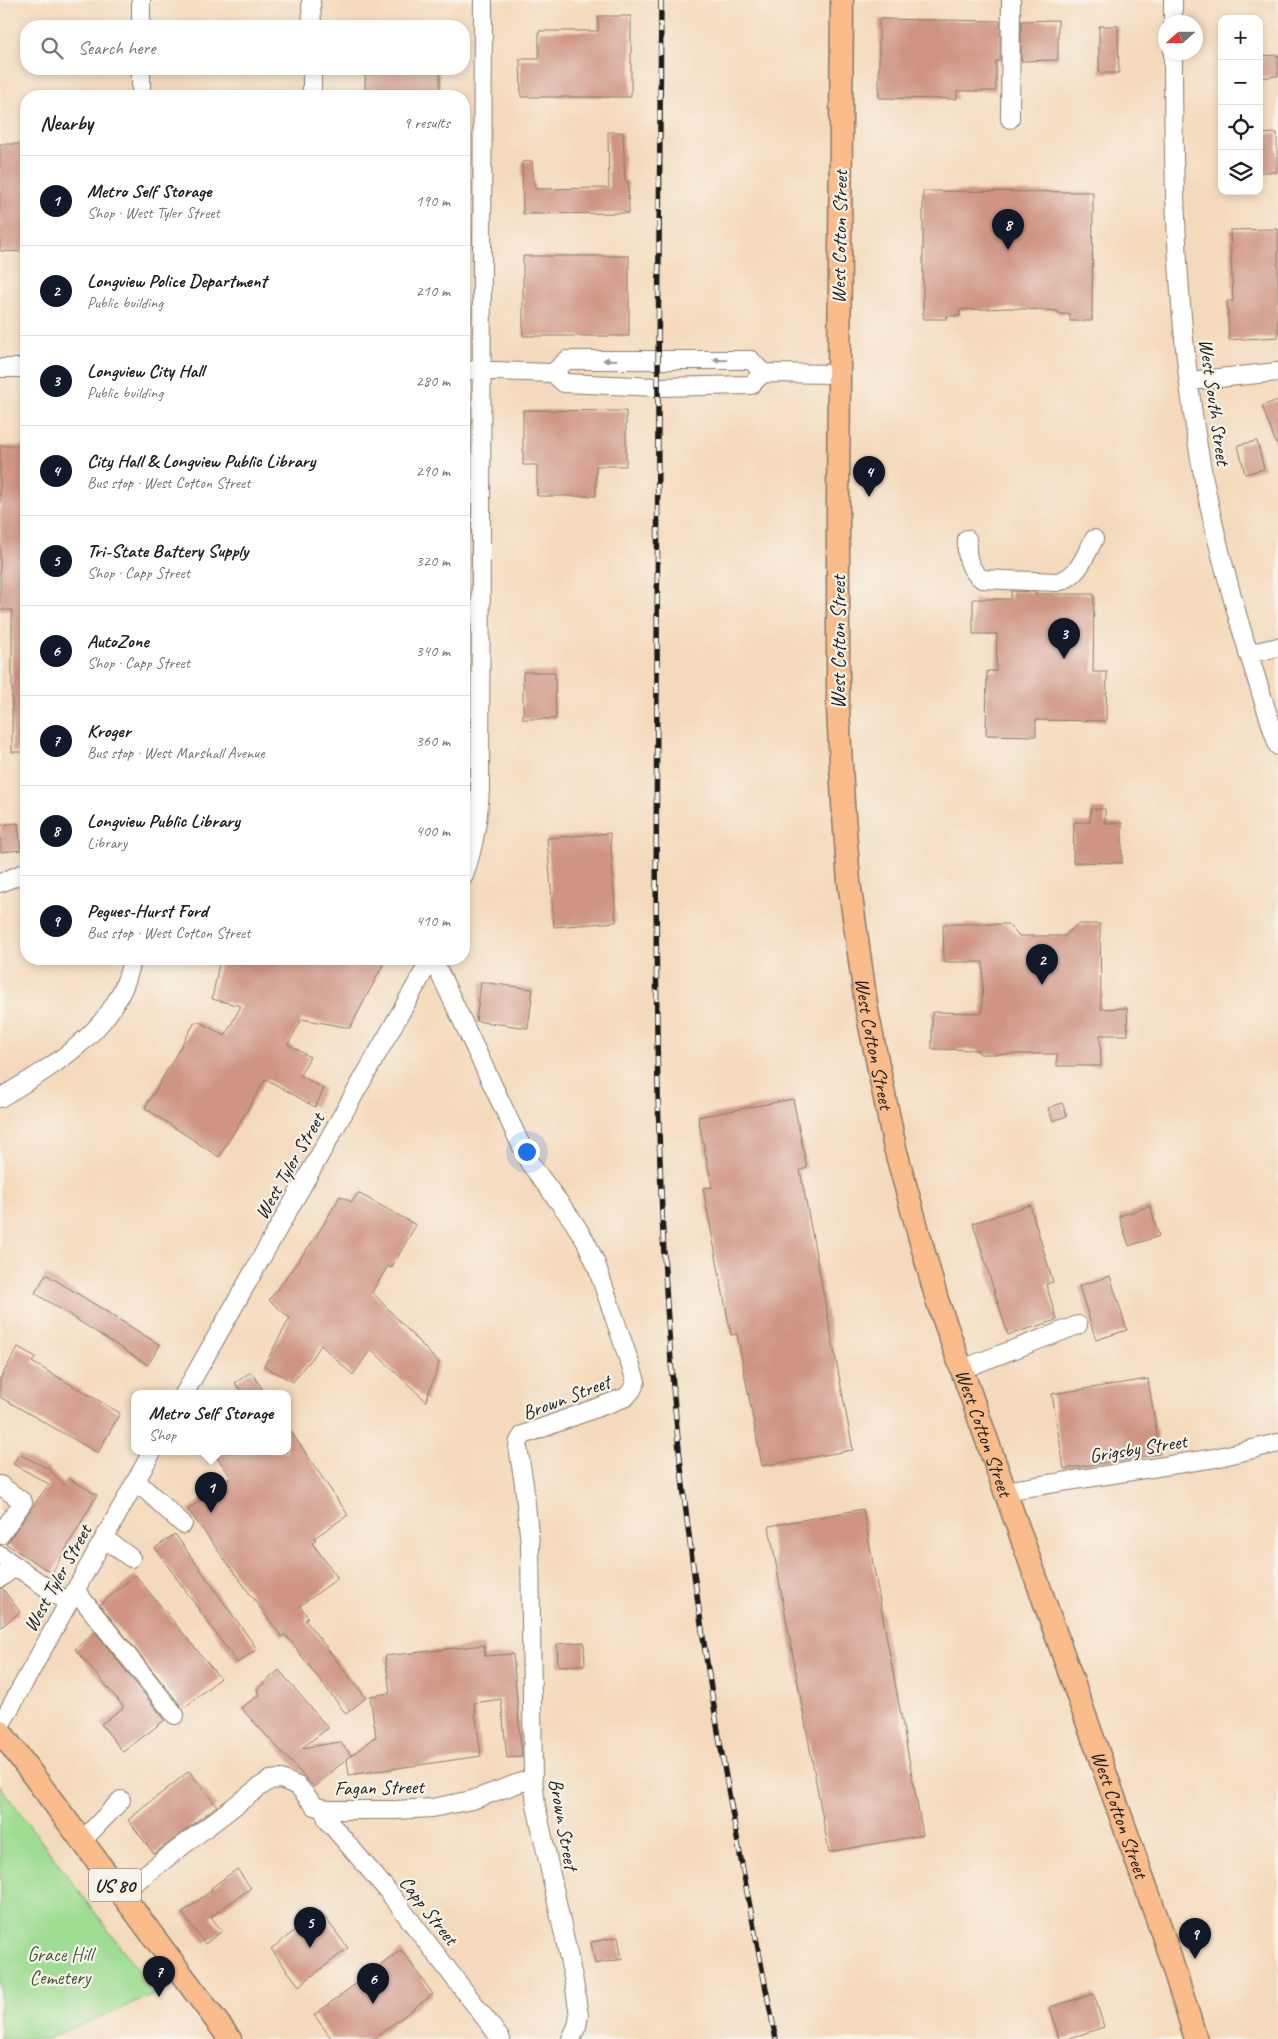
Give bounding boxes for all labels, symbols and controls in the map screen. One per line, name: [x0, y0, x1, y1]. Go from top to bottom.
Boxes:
north arrow: [1158, 15, 1203, 60]
map controls: [1218, 15, 1263, 195]
button: +: [1218, 15, 1263, 60]
search box: [20, 20, 470, 75]
icon: search: [38, 34, 66, 62]
text: Search here: [78, 36, 155, 60]
button: −: [1218, 60, 1263, 105]
button: locate: [1218, 105, 1263, 150]
text: Nearby: [40, 110, 93, 136]
text: 9 results: [403, 113, 450, 133]
button: layers: [1218, 150, 1263, 195]
street label: West Cotton Street: [826, 168, 853, 304]
text: Metro Self Storage: [87, 179, 211, 203]
text: 1: [52, 191, 60, 211]
text: 190 m: [416, 191, 450, 211]
text: Shop · West Tyler Street: [87, 203, 220, 223]
pin: 8: [992, 209, 1024, 250]
text: Longview Police Department: [87, 269, 267, 293]
text: 2: [52, 281, 60, 301]
text: 210 m: [416, 281, 450, 301]
text: Public building: [87, 293, 163, 313]
street label: West South Street: [1193, 337, 1236, 469]
one-way arrow: [602, 356, 618, 364]
one-way arrow: [712, 356, 728, 364]
text: Longview City Hall: [87, 359, 204, 383]
text: 3: [52, 371, 60, 391]
text: 280 m: [416, 371, 450, 391]
text: Public building: [87, 383, 163, 403]
text: City Hall & Longview Public Library: [87, 449, 315, 473]
pin: 4: [853, 456, 885, 497]
text: 4: [52, 461, 60, 481]
text: 290 m: [416, 461, 450, 481]
text: Bus stop · West Cotton Street: [87, 473, 250, 493]
text: Tri-State Battery Supply: [87, 539, 248, 563]
text: 5: [53, 551, 59, 571]
text: 320 m: [416, 551, 450, 571]
text: Shop · Capp Street: [87, 563, 190, 583]
street label: West Cotton Street: [826, 573, 851, 709]
pin: 3: [1048, 618, 1080, 659]
text: AutoZone: [87, 629, 149, 653]
text: 6: [52, 641, 60, 661]
text: 340 m: [416, 641, 450, 661]
text: Shop · Capp Street: [87, 653, 190, 673]
text: Kroger: [87, 719, 130, 743]
text: 7: [52, 731, 60, 751]
text: 360 m: [416, 731, 450, 751]
text: Bus stop · West Marshall Avenue: [87, 743, 264, 763]
text: Longview Public Library: [87, 809, 240, 833]
text: 8: [52, 821, 60, 841]
text: 400 m: [416, 821, 450, 841]
text: Library: [87, 833, 127, 853]
text: Pegues-Hurst Ford: [87, 899, 207, 923]
text: 9: [52, 911, 60, 931]
text: 410 m: [416, 911, 450, 931]
text: Bus stop · West Cotton Street: [87, 923, 250, 943]
pin: 2: [1026, 944, 1058, 985]
street label: West Cotton Street: [850, 976, 899, 1114]
street label: West Tyler Street: [249, 1107, 331, 1224]
your location: [514, 1139, 540, 1165]
street label: West Cotton Street: [950, 1366, 1019, 1502]
street label: Brown Street: [519, 1368, 617, 1426]
popup: [131, 1390, 291, 1455]
text: Metro Self Storage: [149, 1401, 273, 1425]
text: Shop: [149, 1425, 176, 1445]
street label: Grigsby Street: [1088, 1428, 1191, 1469]
pin: 1: [195, 1472, 227, 1513]
street label: West Tyler Street: [18, 1518, 98, 1636]
street label: West Cotton Street: [1085, 1747, 1154, 1884]
street label: Fagan Street: [334, 1774, 426, 1801]
street label: Brown Street: [543, 1777, 584, 1875]
road number: US 80: [89, 1868, 141, 1902]
street label: Capp Street: [394, 1871, 465, 1952]
pin: 5: [294, 1907, 326, 1948]
pin: 9: [1179, 1918, 1211, 1959]
park label: Grace Hill Cemetery: [27, 1942, 96, 1990]
pin: 7: [143, 1956, 175, 1997]
pin: 6: [357, 1963, 389, 2004]

